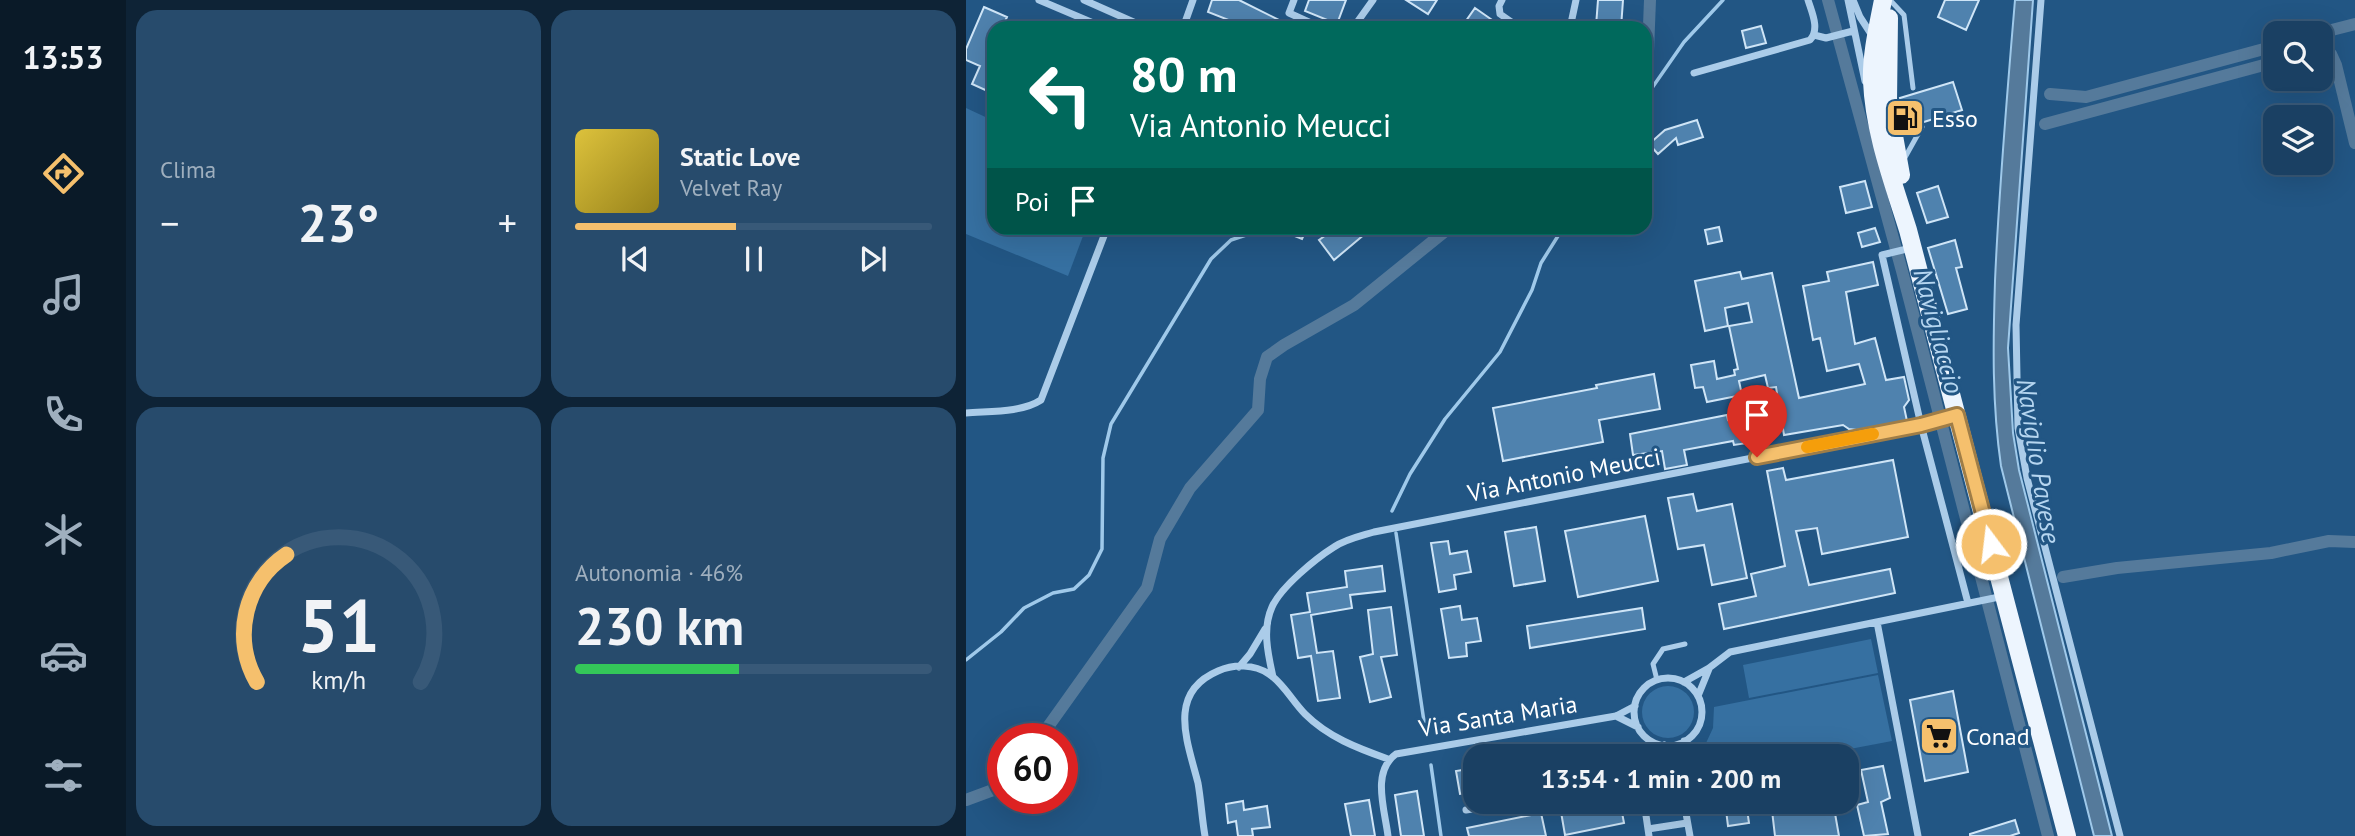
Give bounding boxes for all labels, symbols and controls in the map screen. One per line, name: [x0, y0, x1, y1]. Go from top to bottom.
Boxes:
map controls: [2263, 21, 2333, 175]
button: search: [2263, 21, 2333, 91]
text: 13:53: [22, 36, 104, 78]
text: 80 m: [1130, 42, 1237, 106]
icon: left: [1015, 49, 1106, 140]
fuel station icon: Esso: [1884, 97, 1926, 139]
place label: Esso: [1932, 103, 1978, 134]
text: Via Antonio Meucci: [1130, 104, 1391, 146]
button: layers: [2263, 105, 2333, 175]
text: Static Love: [680, 140, 801, 173]
icon: directions: [39, 149, 88, 198]
text: Clima: [160, 155, 216, 184]
text: Velvet Ray: [680, 173, 782, 202]
icon: arrive: [1064, 182, 1102, 220]
text: Poi: [1015, 185, 1050, 218]
text: 23°: [298, 189, 379, 256]
text: −: [160, 198, 179, 247]
text: +: [498, 198, 517, 247]
icon: previous: [616, 240, 654, 278]
icon: pause: [735, 240, 773, 278]
icon: next: [854, 240, 892, 278]
water label: Navigliaccio: [1906, 265, 1972, 397]
icon: music: [39, 270, 88, 319]
water label: Naviglio Pavese: [2010, 376, 2068, 546]
pin: [1727, 385, 1787, 457]
icon: phone: [39, 390, 88, 439]
icon: arrive: [1738, 396, 1776, 434]
street label: Via Antonio Meucci: [1464, 441, 1663, 509]
position arrow: [1954, 507, 2028, 581]
icon: climate: [39, 510, 88, 559]
text: Autonomia · 46%: [575, 558, 743, 587]
text: 51: [297, 579, 380, 673]
text: 230 km: [575, 592, 744, 659]
icon: car: [39, 631, 88, 680]
text: km/h: [311, 664, 366, 696]
street label: Via Santa Maria: [1416, 688, 1579, 744]
supermarket icon: Conad: [1918, 715, 1960, 757]
place label: Conad: [1966, 721, 2030, 752]
speed limit sign: 60: [987, 723, 1078, 814]
icon: filters: [39, 751, 88, 800]
text: 13:54 · 1 min · 200 m: [1541, 762, 1781, 795]

